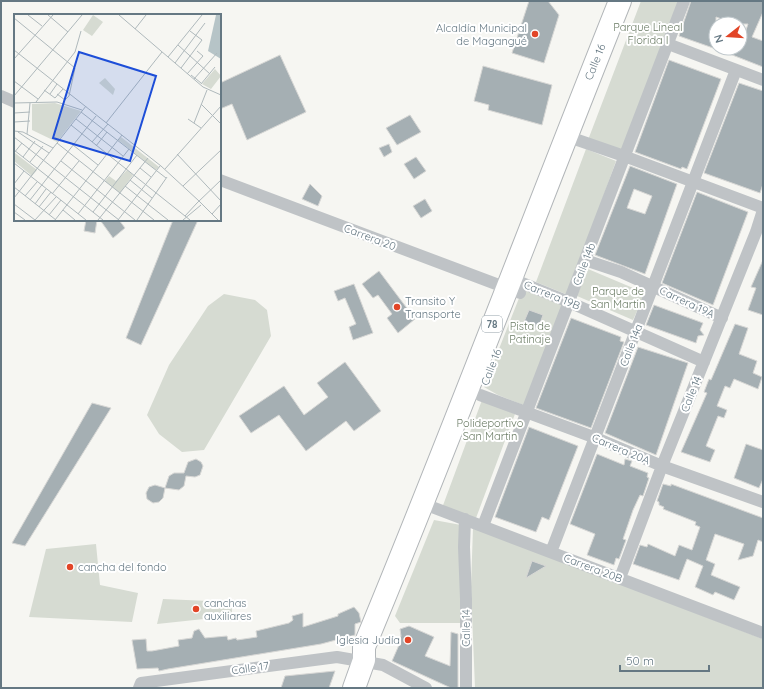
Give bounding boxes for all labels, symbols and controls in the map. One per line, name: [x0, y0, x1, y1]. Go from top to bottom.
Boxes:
inset map: [14, 14, 221, 221]
north arrow: [708, 16, 748, 56]
park label: Parque Lineal Florida I: [613, 20, 683, 47]
place label: Alcaldía Municipal de Magangué: [436, 21, 527, 48]
marker: Alcaldía Municipal de Magangué: [530, 29, 540, 39]
text: N: [711, 33, 726, 45]
street label: Calle 16: [581, 42, 609, 82]
street label: Carrera 20: [342, 221, 398, 253]
street label: Calle 14b: [570, 240, 599, 287]
street label: Carrera 19B: [522, 277, 582, 313]
street label: Carrera 19A: [657, 283, 717, 321]
park label: Parque de San Martin: [591, 284, 645, 311]
place label: Transito Y Transporte: [405, 294, 461, 321]
marker: Transito Y Transporte: [392, 302, 402, 312]
road number: 78: [482, 316, 502, 332]
park label: Pista de Patinaje: [509, 319, 551, 346]
street label: Calle 14a: [617, 322, 645, 368]
street label: Calle 16: [478, 347, 504, 387]
street label: Calle 14: [677, 374, 705, 414]
park label: Polideportivo San Martin: [457, 416, 524, 443]
street label: Carrera 20A: [590, 430, 652, 468]
street label: Carrera 20B: [562, 550, 624, 586]
place label: cancha del fondo: [78, 560, 167, 574]
marker: cancha del fondo: [65, 562, 75, 572]
place label: canchas auxiliares: [204, 596, 251, 623]
marker: canchas auxiliares: [191, 604, 201, 614]
street label: Calle 14: [459, 609, 473, 647]
place label: Iglesia Judía: [336, 633, 400, 647]
marker: Iglesia Judía: [403, 635, 413, 645]
scale bar: [620, 647, 709, 673]
text: 50 m: [626, 653, 654, 668]
street label: Calle 17: [230, 658, 270, 678]

